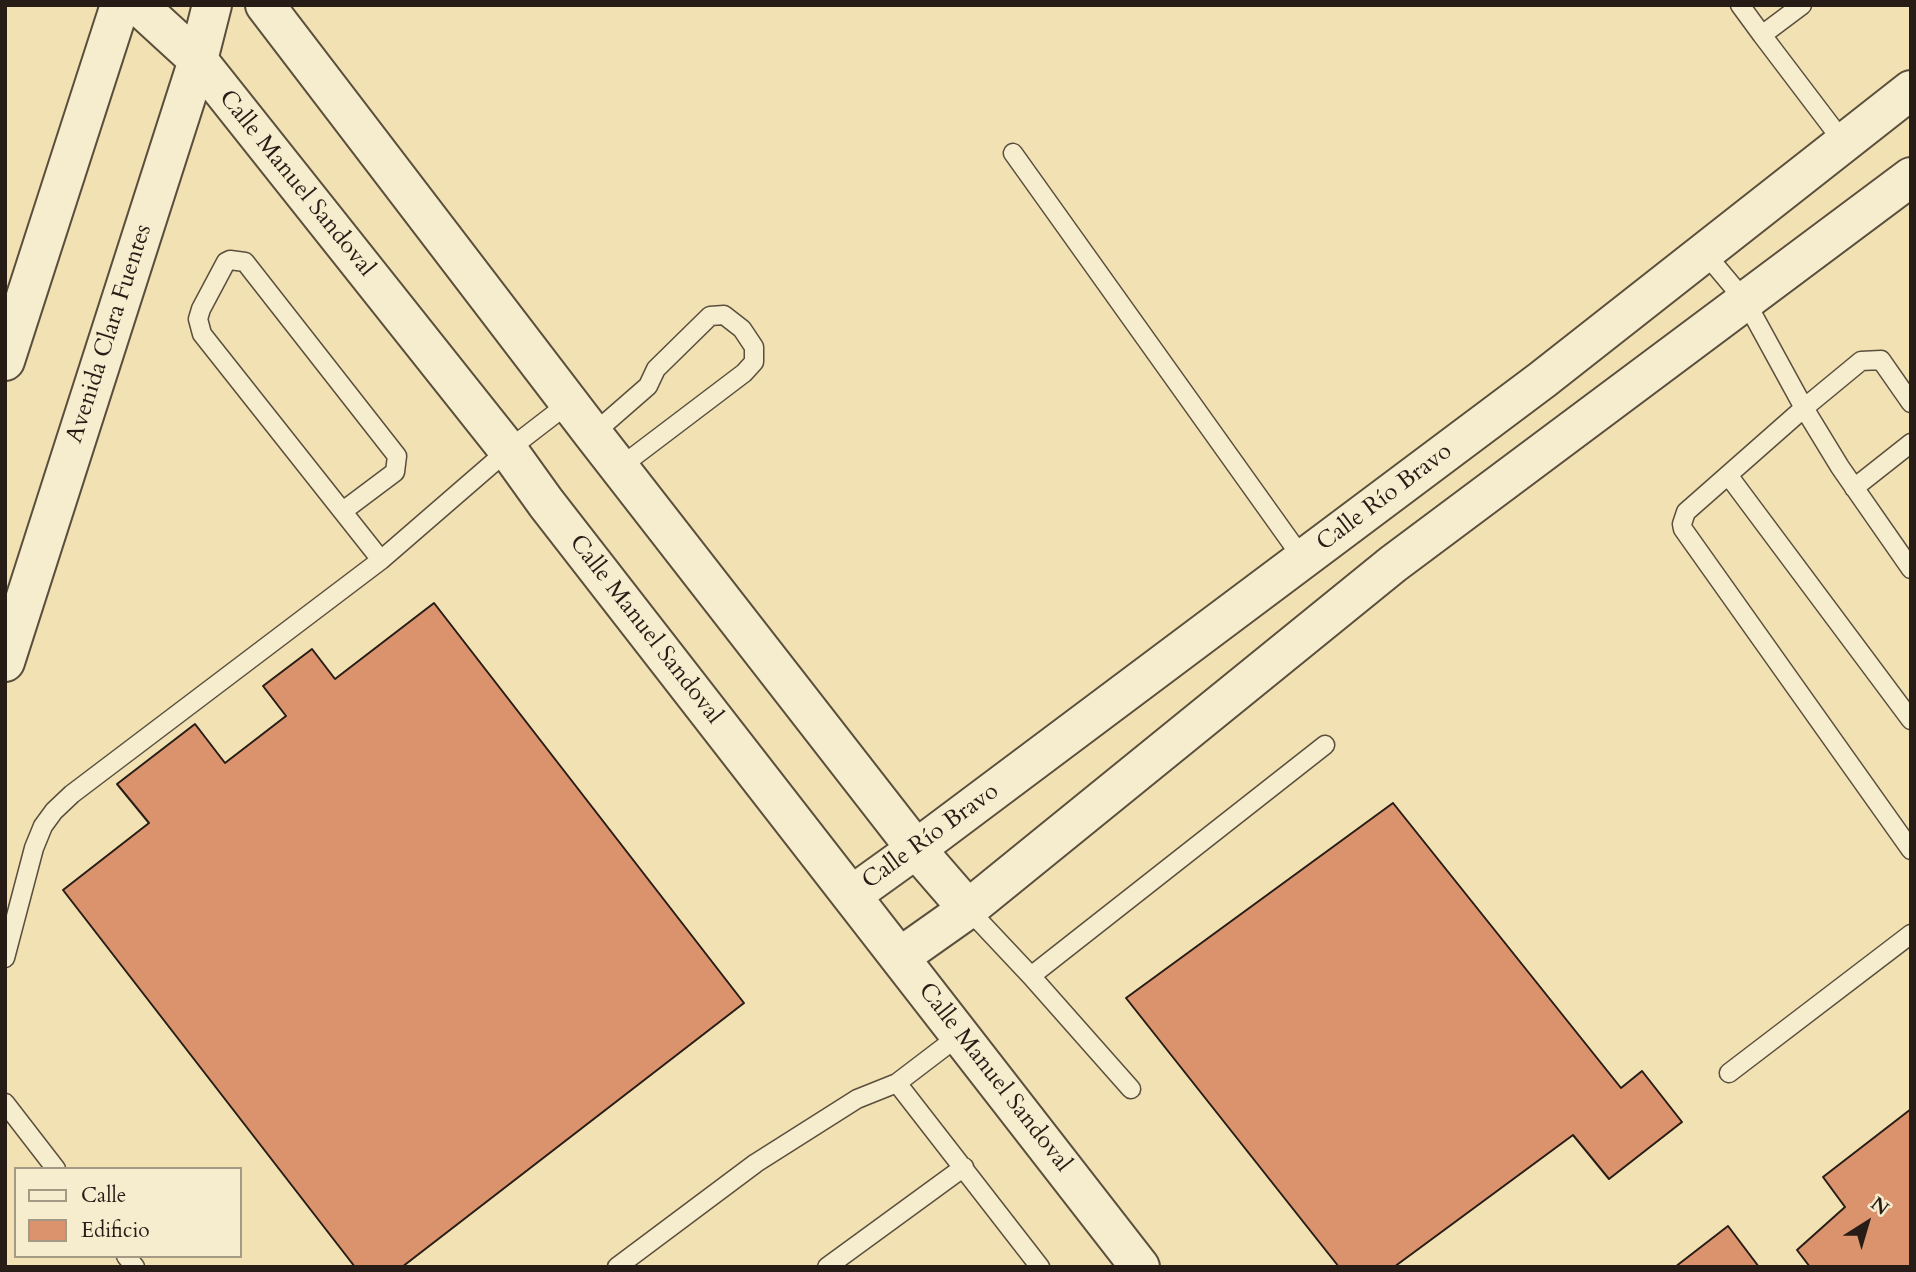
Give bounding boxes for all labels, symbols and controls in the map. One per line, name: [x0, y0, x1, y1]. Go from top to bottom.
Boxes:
street label: Calle Manuel Sandoval: [212, 85, 380, 283]
street label: Avenida Clara Fuentes: [61, 221, 159, 447]
street label: Calle Río Bravo: [1312, 438, 1458, 558]
street label: Calle Manuel Sandoval: [562, 530, 728, 730]
street label: Calle Río Bravo: [857, 778, 1005, 896]
street label: Calle Manuel Sandoval: [911, 978, 1077, 1178]
legend: [14, 1167, 242, 1258]
text: Calle: [81, 1181, 126, 1210]
north arrow: [1832, 1188, 1902, 1258]
text: N: [1865, 1191, 1894, 1222]
text: Edificio: [81, 1216, 150, 1245]

